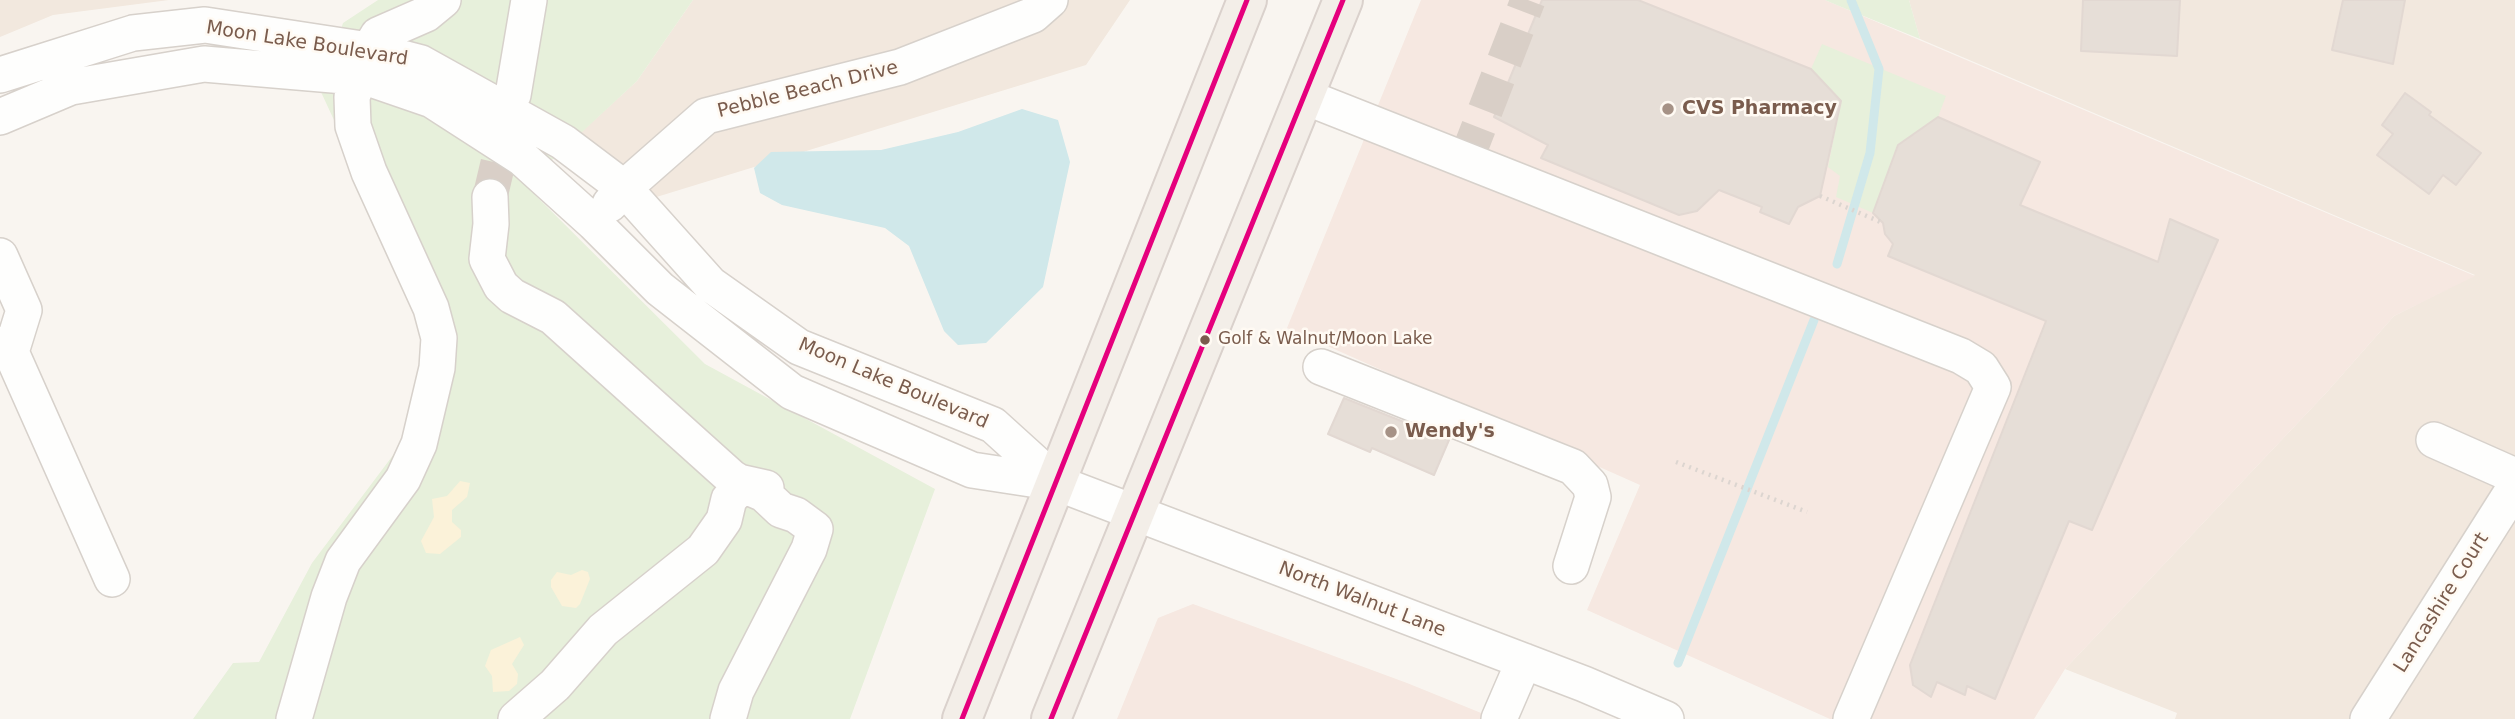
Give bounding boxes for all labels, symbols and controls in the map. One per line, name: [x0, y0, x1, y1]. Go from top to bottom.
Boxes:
street label: Moon Lake Boulevard: [204, 17, 410, 71]
street label: Pebble Beach Drive: [715, 57, 901, 123]
place label: CVS Pharmacy: [1682, 98, 1837, 120]
marker: CVS Pharmacy: [1660, 101, 1676, 117]
place label: Golf & Walnut/Moon Lake: [1218, 330, 1432, 350]
marker: Golf & Walnut/Moon Lake: [1198, 333, 1212, 347]
street label: Moon Lake Boulevard: [795, 334, 991, 434]
place label: Wendy's: [1405, 421, 1495, 443]
marker: Wendy's: [1383, 424, 1399, 440]
street label: Lancashire Court: [2390, 529, 2494, 677]
street label: North Walnut Lane: [1275, 558, 1449, 642]

